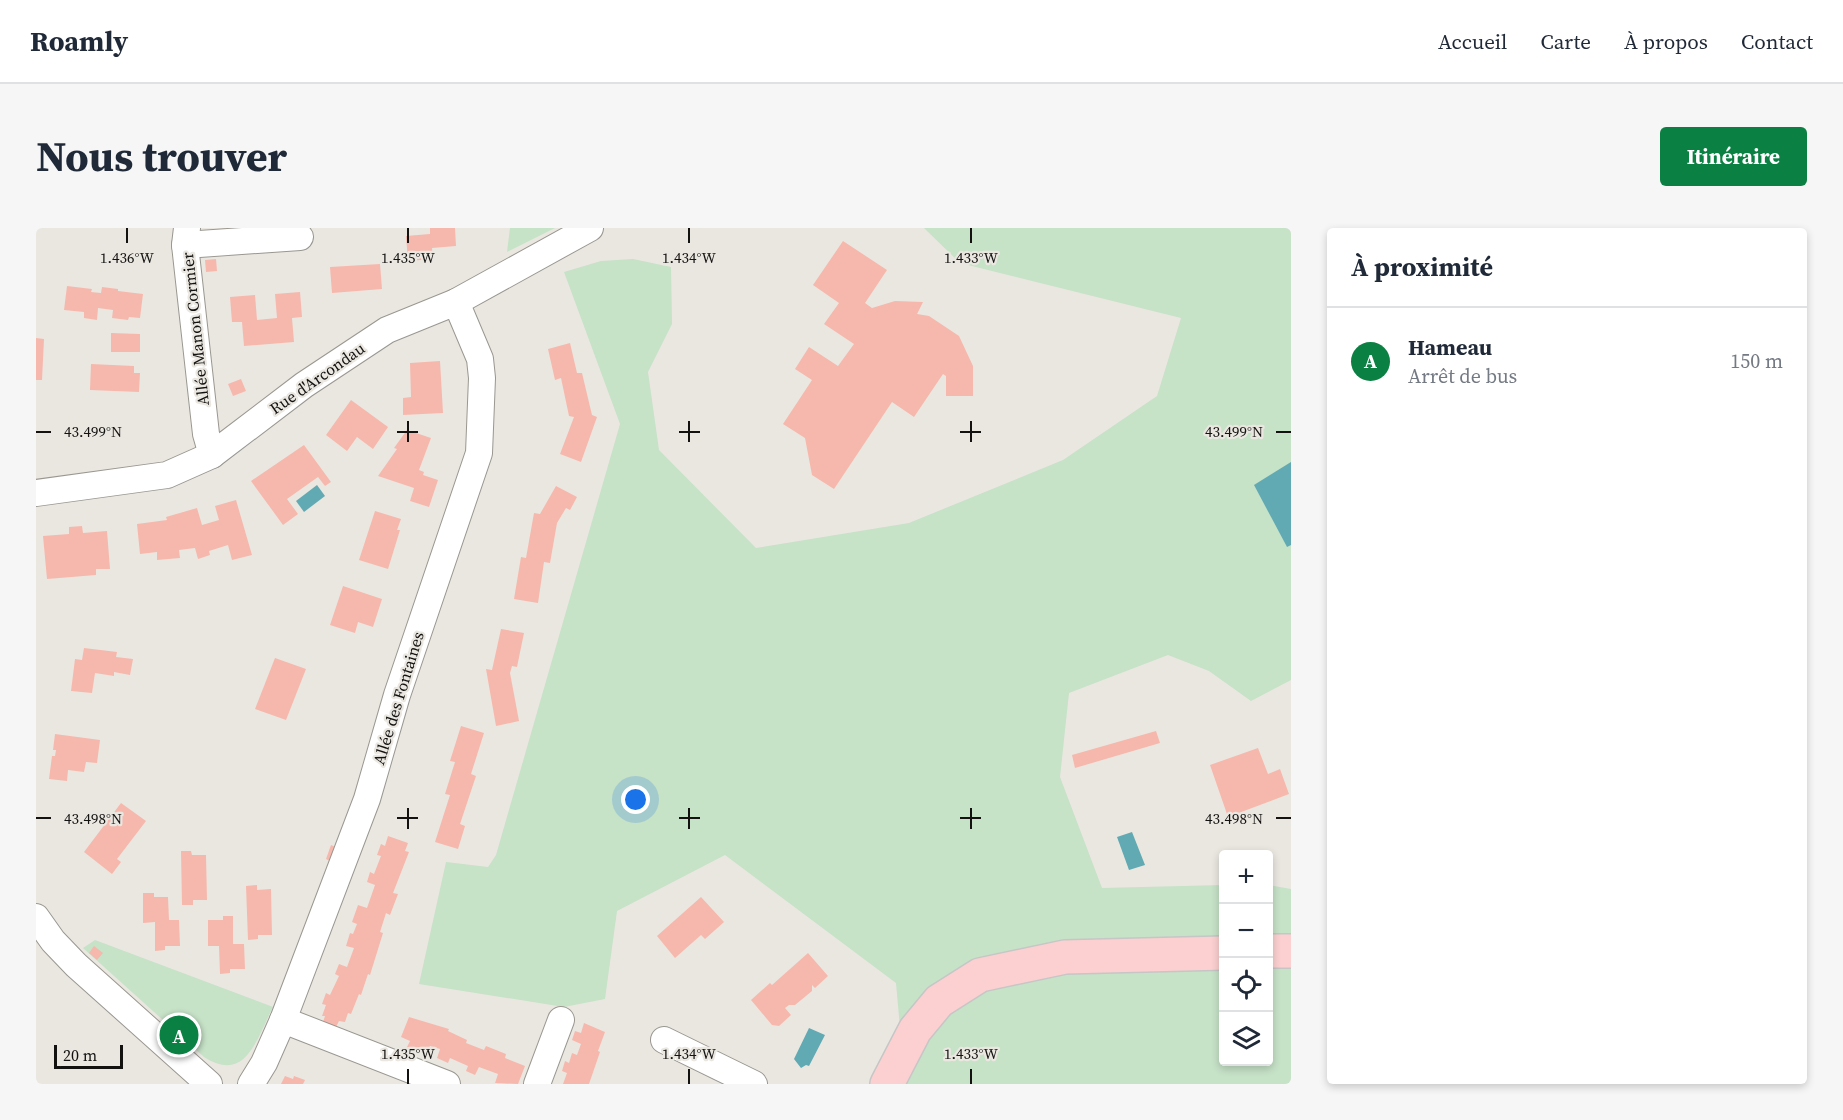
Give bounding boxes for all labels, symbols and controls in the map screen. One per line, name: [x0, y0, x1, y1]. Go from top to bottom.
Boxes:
text: Roamly: [30, 22, 128, 60]
text: Accueil: [1438, 27, 1507, 56]
text: Carte: [1540, 27, 1591, 56]
text: À propos: [1624, 27, 1708, 56]
text: Contact: [1741, 27, 1813, 56]
text: Nous trouver: [36, 127, 287, 185]
button: Itinéraire: [1660, 127, 1807, 186]
text: 1.436°W: [100, 247, 154, 268]
text: 1.435°W: [381, 247, 435, 268]
text: 1.434°W: [662, 247, 716, 268]
text: 1.433°W: [944, 247, 998, 268]
text: À proximité: [1351, 249, 1493, 285]
street label: Allée Manon Cormier: [176, 251, 214, 407]
text: Hameau: [1408, 332, 1492, 362]
street label: Rue d'Arcondau: [265, 337, 369, 419]
text: A: [1364, 347, 1377, 375]
text: 150 m: [1730, 347, 1783, 375]
text: Arrêt de bus: [1408, 362, 1517, 390]
text: 43.499°N: [64, 421, 122, 442]
text: 43.499°N: [1205, 421, 1263, 442]
street label: Allée des Fontaines: [367, 629, 429, 767]
your location: [621, 785, 650, 814]
text: 43.498°N: [64, 808, 122, 829]
text: 43.498°N: [1205, 808, 1263, 829]
map controls: [1219, 850, 1273, 1066]
button: +: [1219, 850, 1273, 904]
button: −: [1219, 904, 1273, 958]
button: locate: [1219, 958, 1273, 1012]
pin: A: [160, 1012, 198, 1058]
button: layers: [1219, 1012, 1273, 1066]
scale bar: [54, 1042, 123, 1070]
text: 1.435°W: [381, 1043, 435, 1064]
text: 1.434°W: [662, 1043, 716, 1064]
text: 1.433°W: [944, 1043, 998, 1064]
text: 20 m: [63, 1044, 97, 1066]

